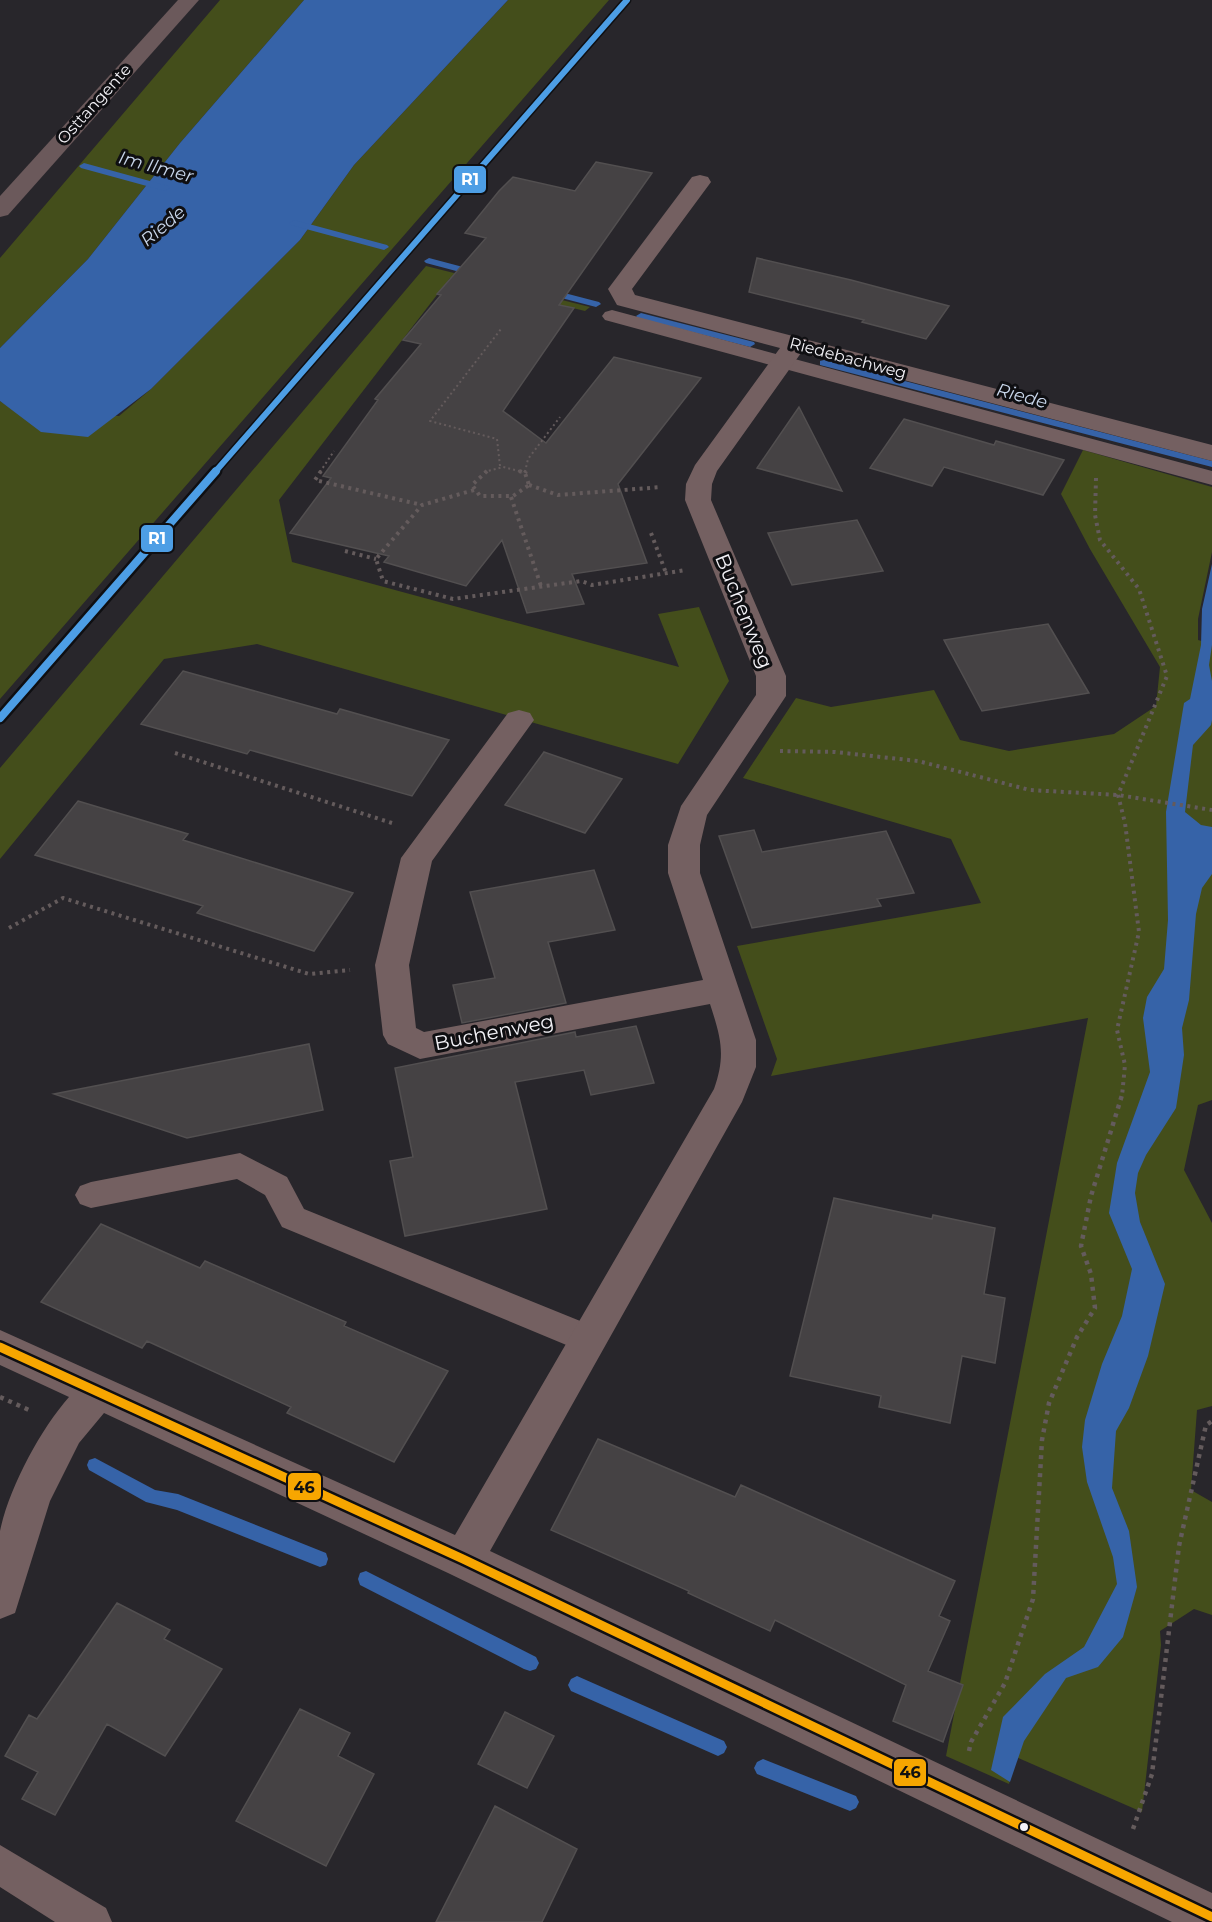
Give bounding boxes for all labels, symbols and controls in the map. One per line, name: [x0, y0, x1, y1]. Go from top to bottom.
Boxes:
street label: Osttangente: [53, 60, 135, 148]
water label: Im Ilmer: [116, 146, 197, 188]
line badge: R1: [453, 165, 487, 194]
text: R1: [461, 170, 479, 189]
water label: Riede: [136, 201, 190, 251]
street label: Riedebachweg: [787, 333, 909, 383]
water label: Riede: [994, 379, 1050, 413]
line badge: R1: [140, 524, 174, 553]
text: R1: [148, 529, 166, 548]
street label: Buchenweg: [710, 550, 778, 672]
street label: Buchenweg: [432, 1009, 556, 1055]
line badge: 46: [287, 1472, 322, 1501]
text: 46: [293, 1478, 315, 1497]
line badge: 46: [893, 1758, 927, 1787]
text: 46: [899, 1763, 921, 1782]
unlabelled marker: [1018, 1821, 1030, 1833]

